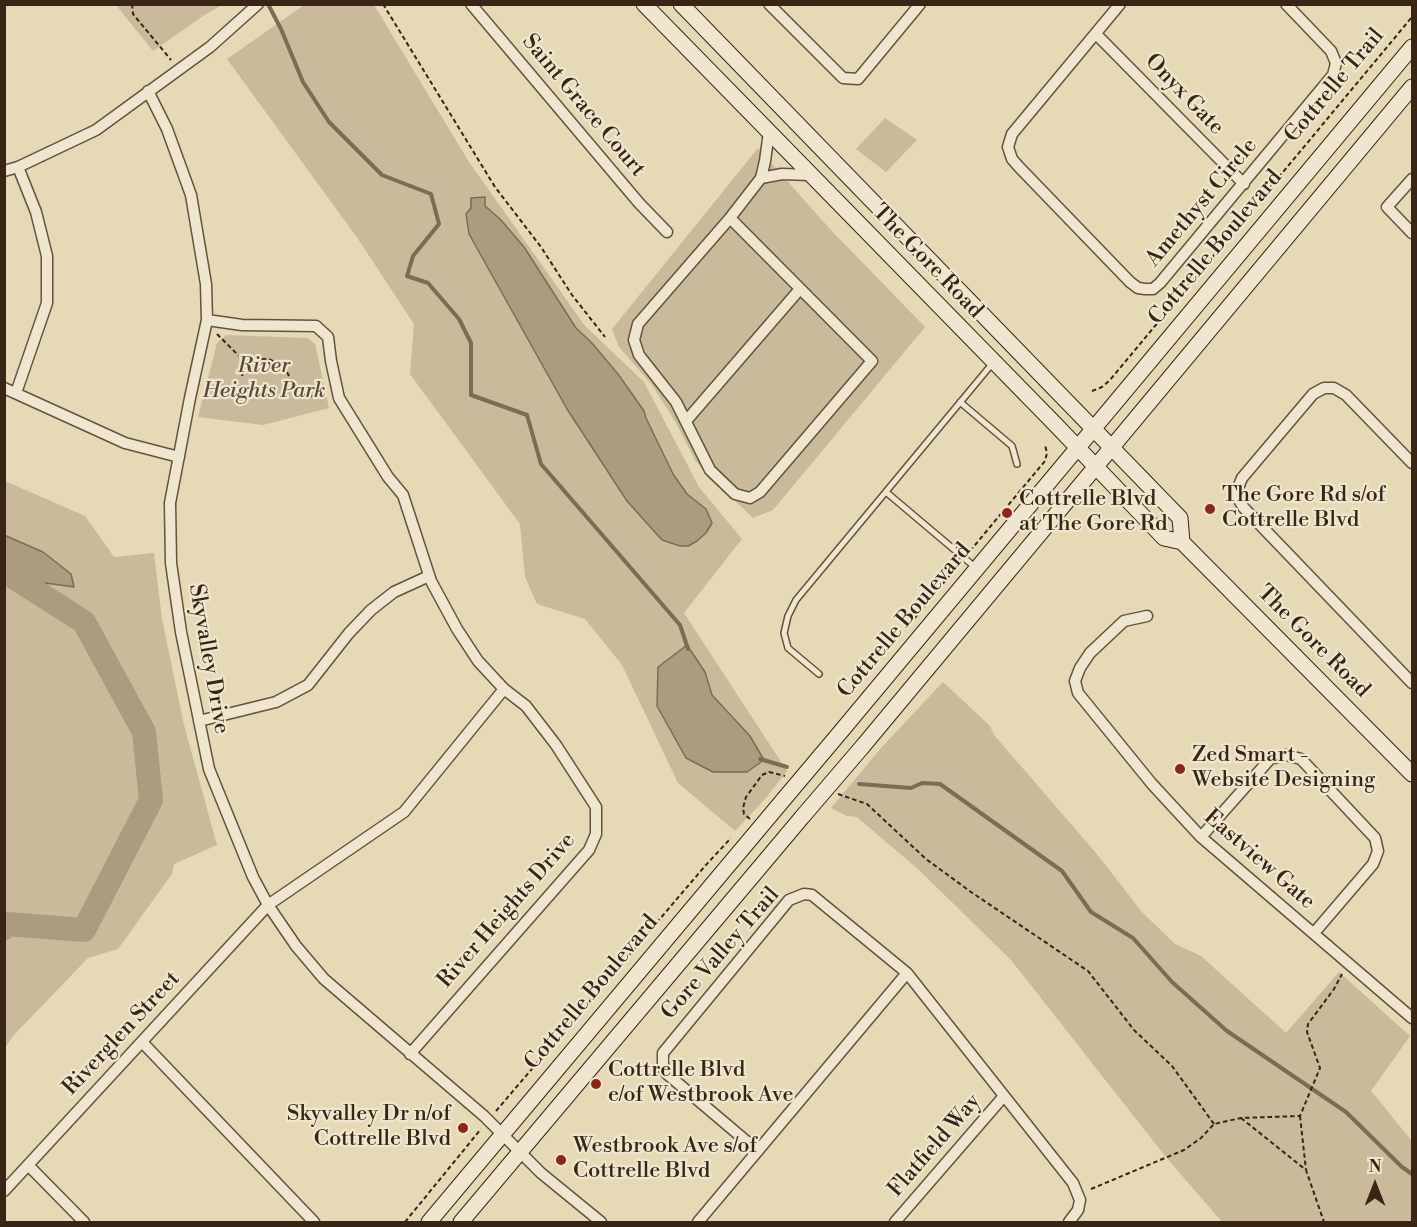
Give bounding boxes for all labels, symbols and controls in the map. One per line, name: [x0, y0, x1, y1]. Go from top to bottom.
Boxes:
street label: Cottrelle Trail: [1280, 24, 1390, 148]
street label: Saint Grace Court: [516, 29, 650, 183]
street label: Onyx Gate: [1139, 49, 1229, 141]
street label: Amethyst Circle: [1141, 133, 1263, 273]
street label: Cottrelle Boulevard: [1144, 165, 1288, 331]
street label: The Gore Road: [866, 199, 988, 325]
park label: River Heights Park: [202, 354, 326, 406]
place label: The Gore Rd s/of Cottrelle Blvd: [1222, 483, 1385, 534]
place label: Cottrelle Blvd at The Gore Rd: [1019, 487, 1168, 538]
marker: The Gore Rd s/of Cottrelle Blvd: [1203, 502, 1217, 516]
marker: Cottrelle Blvd at The Gore Rd: [1000, 506, 1014, 520]
street label: Cottrelle Boulevard: [833, 538, 977, 704]
street label: The Gore Road: [1251, 580, 1375, 704]
street label: Skyvalley Drive: [182, 582, 234, 736]
place label: Zed Smart - Website Designing: [1192, 743, 1375, 794]
marker: Zed Smart - Website Designing: [1173, 762, 1187, 776]
street label: Eastview Gate: [1198, 804, 1320, 916]
street label: River Heights Drive: [433, 828, 581, 994]
street label: Gore Valley Trail: [656, 882, 786, 1026]
street label: Cottrelle Boulevard: [520, 910, 664, 1076]
street label: Riverglen Street: [58, 967, 186, 1101]
place label: Cottrelle Blvd e/of Westbrook Ave: [608, 1058, 794, 1110]
marker: Cottrelle Blvd e/of Westbrook Ave: [589, 1077, 603, 1091]
street label: Flatfield Way: [883, 1089, 987, 1203]
place label: Skyvalley Dr n/of Cottrelle Blvd: [287, 1102, 451, 1154]
marker: Skyvalley Dr n/of Cottrelle Blvd: [456, 1121, 470, 1135]
place label: Westbrook Ave s/of Cottrelle Blvd: [573, 1134, 757, 1186]
marker: Westbrook Ave s/of Cottrelle Blvd: [554, 1153, 568, 1167]
north arrow: [1345, 1155, 1405, 1215]
text: N: [1369, 1157, 1381, 1177]

